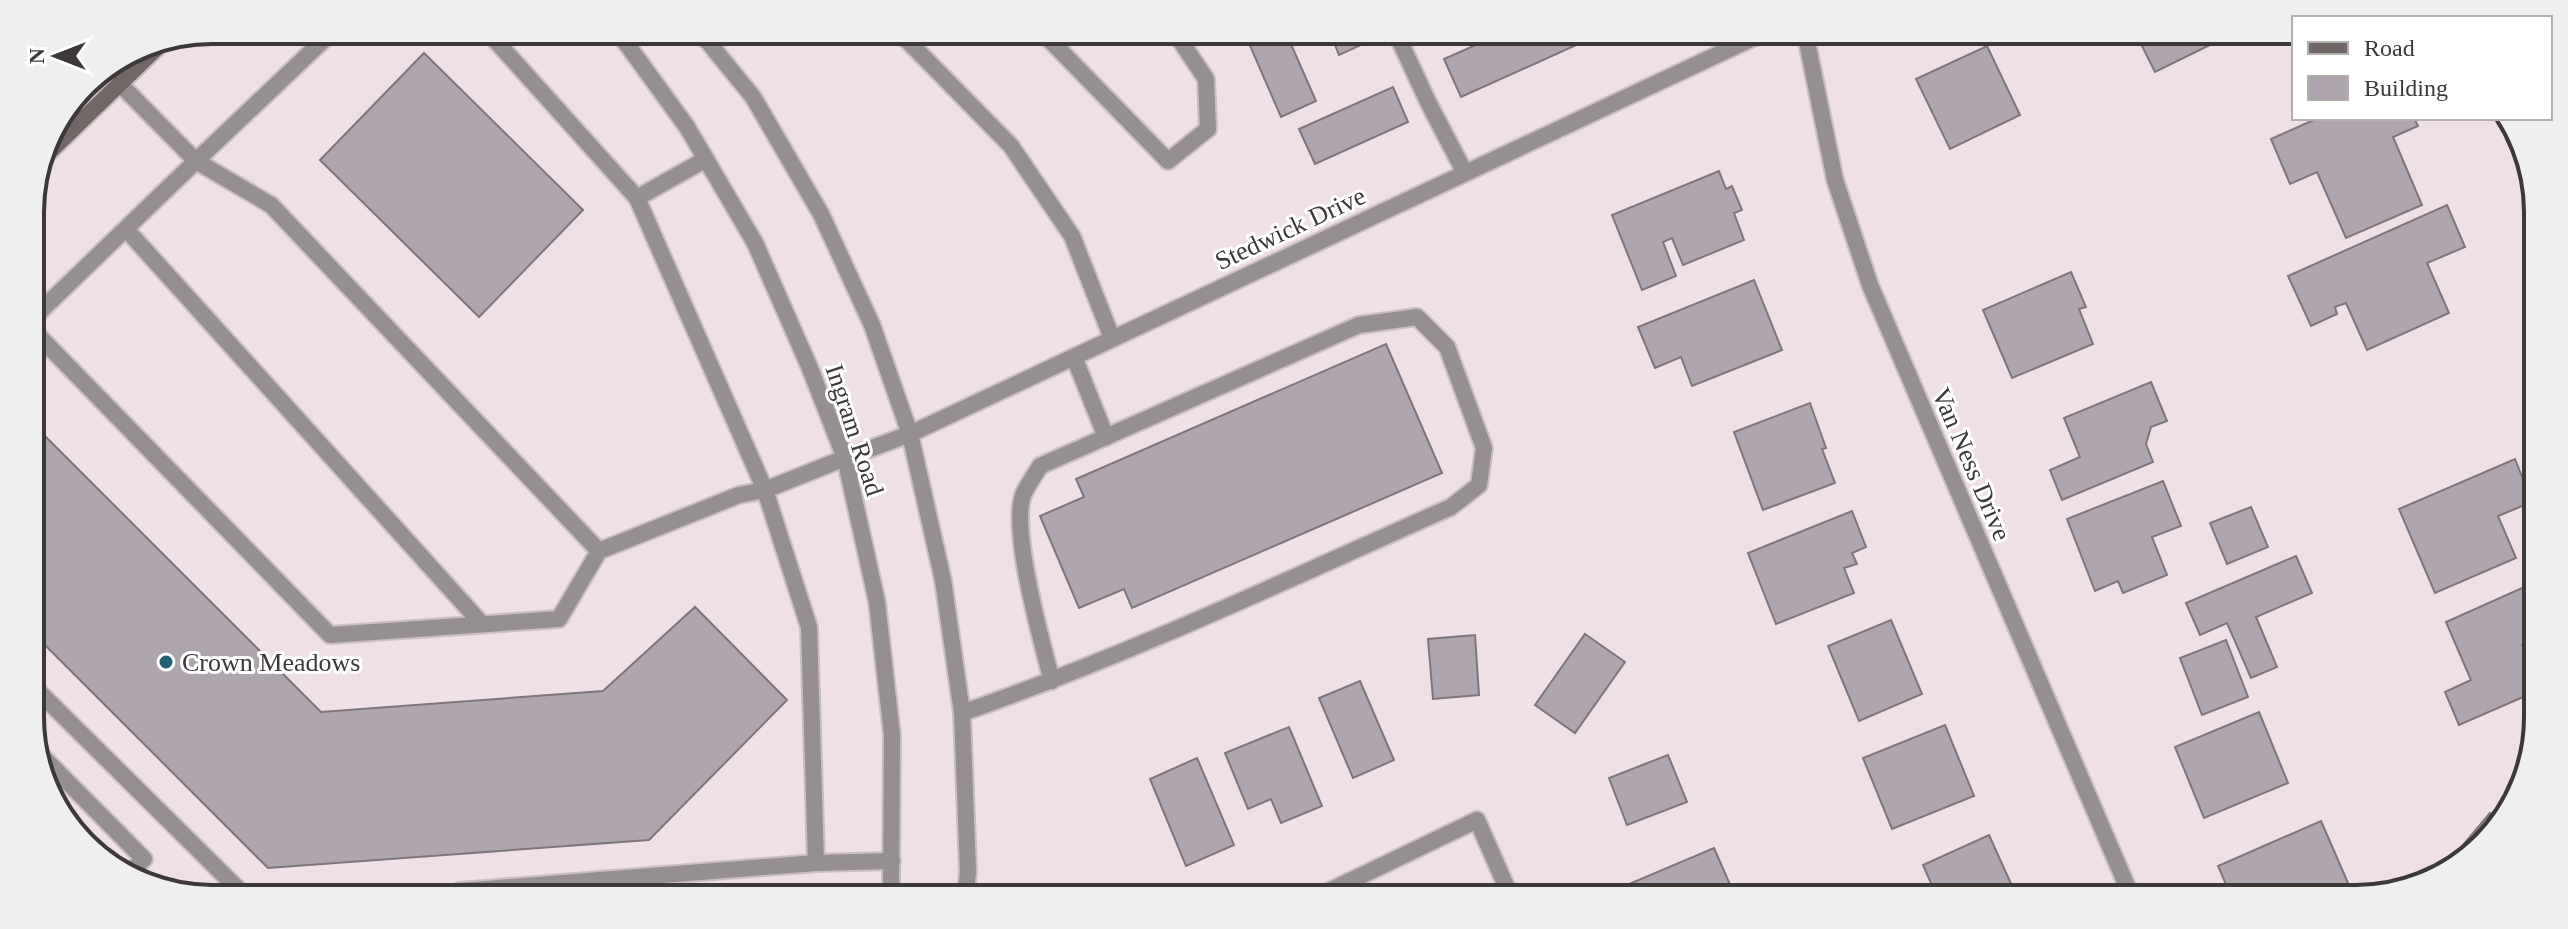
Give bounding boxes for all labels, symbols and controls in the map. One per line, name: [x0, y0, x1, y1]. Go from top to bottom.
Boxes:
north arrow: [16, 16, 96, 96]
legend: [2292, 16, 2552, 120]
text: Road: [2364, 35, 2415, 61]
text: N: [24, 48, 49, 64]
text: Building: [2364, 75, 2448, 101]
street label: Stedwick Drive: [1210, 181, 1370, 276]
street label: Ingram Road: [820, 361, 889, 500]
street label: Van Ness Drive: [1926, 383, 2017, 545]
place label: Crown Meadows: [182, 648, 360, 677]
marker: Crown Meadows: [157, 653, 175, 671]

